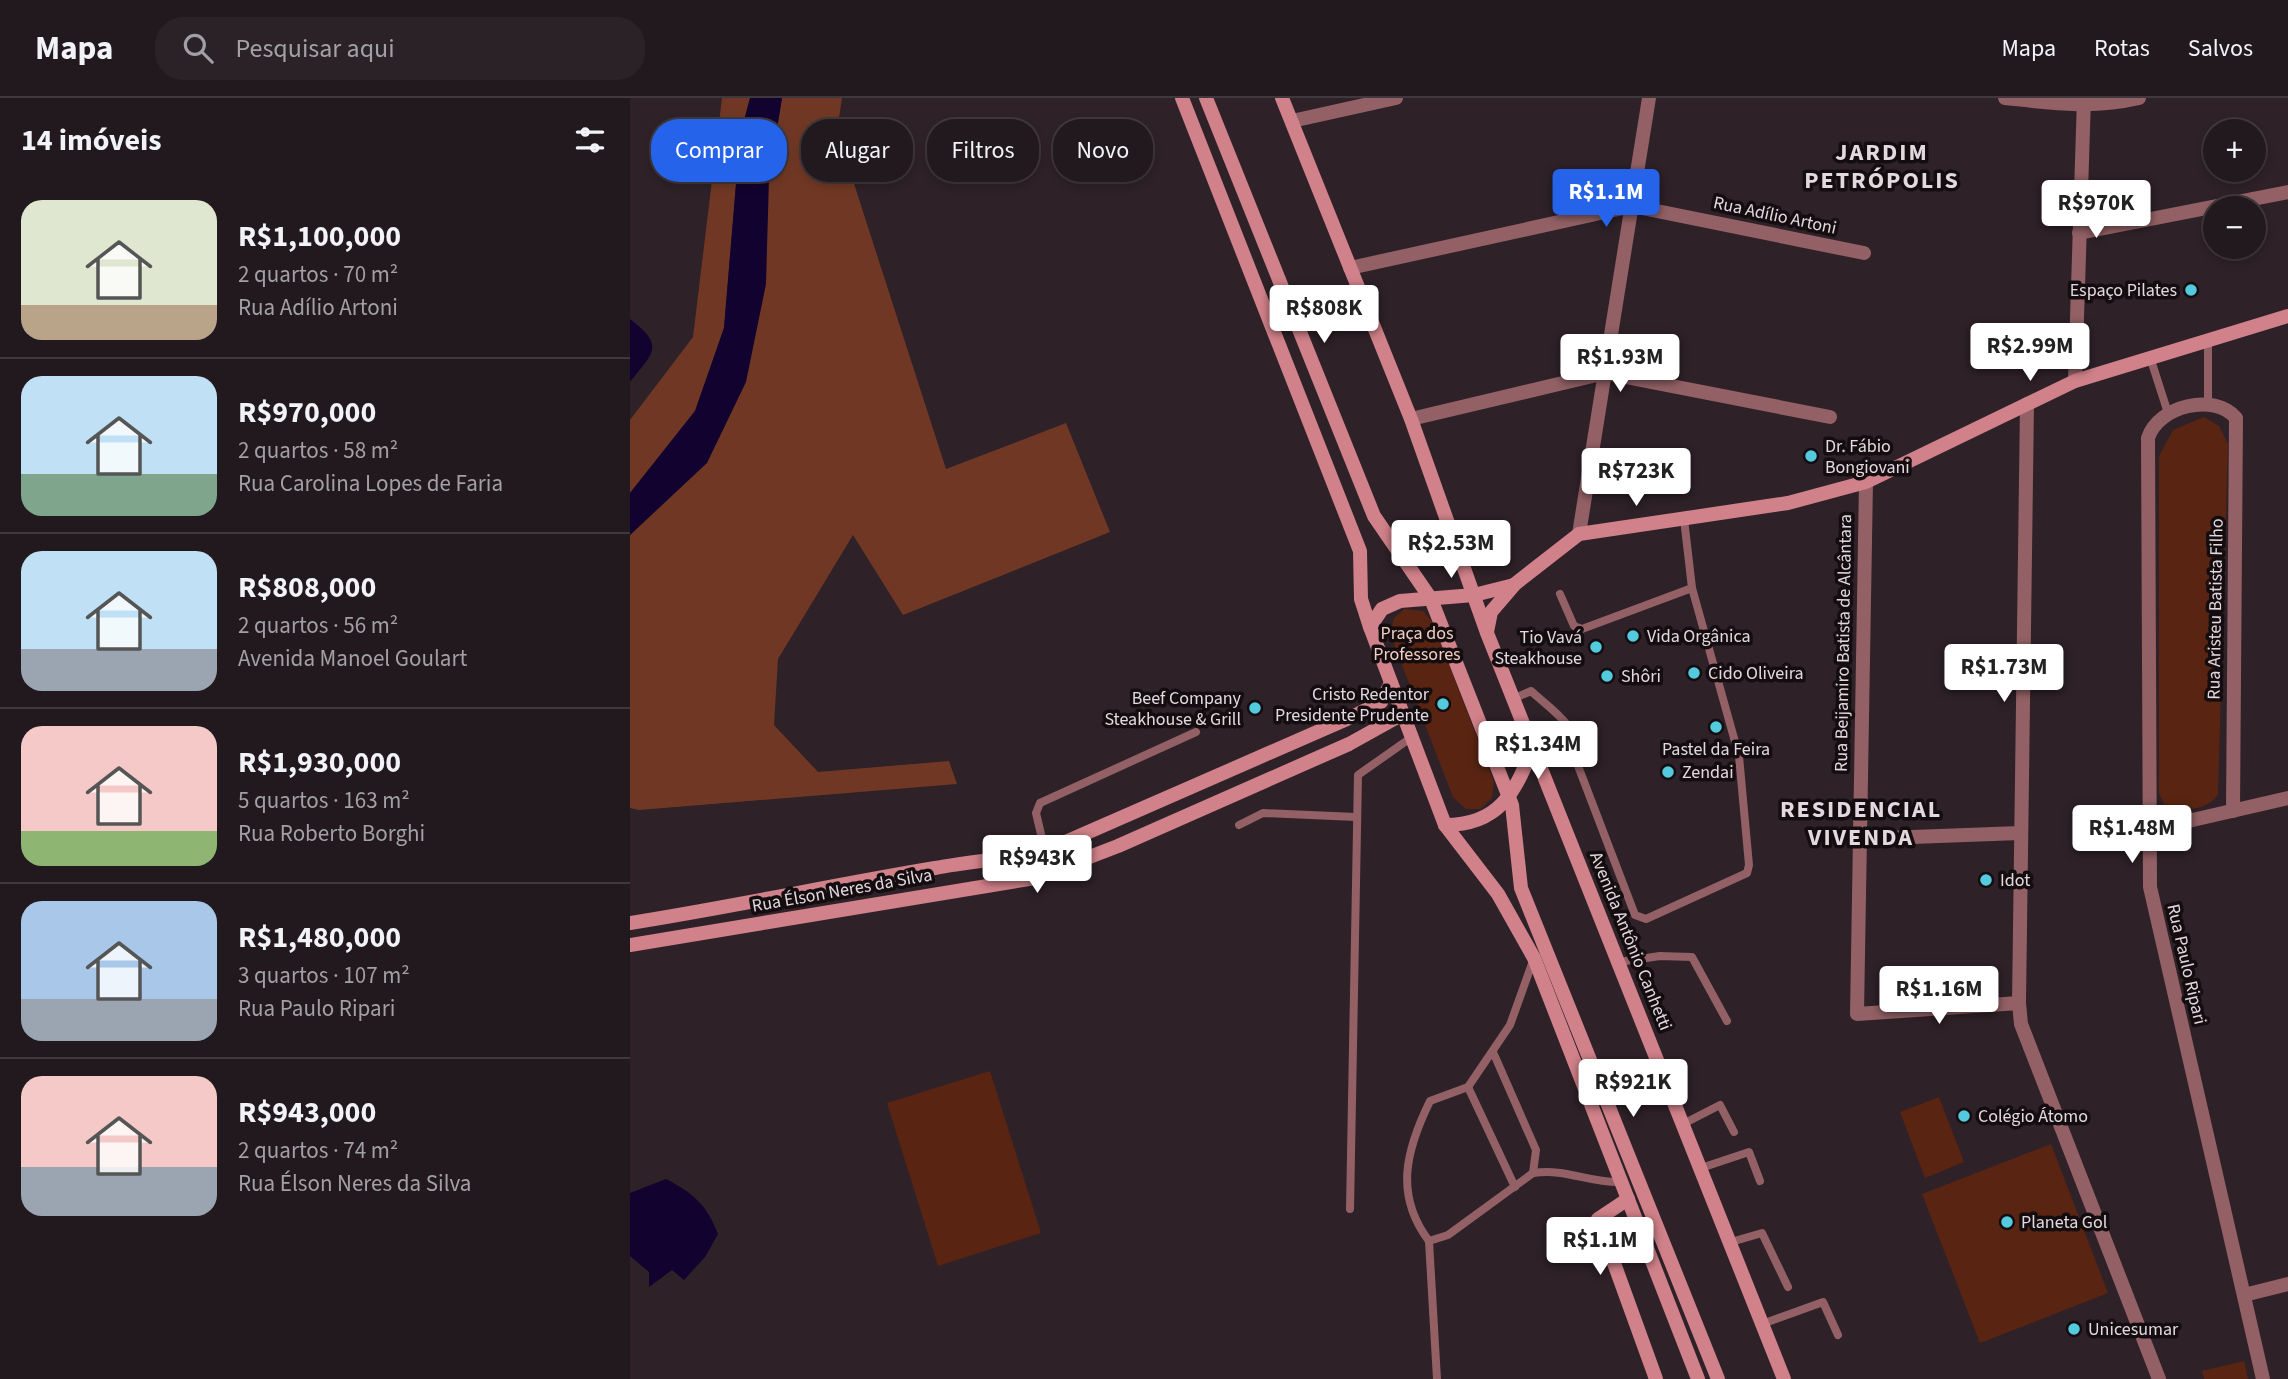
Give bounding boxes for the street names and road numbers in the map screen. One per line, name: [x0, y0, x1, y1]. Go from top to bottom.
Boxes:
street label: Rua Adílio Artoni: [1711, 190, 1839, 241]
street label: Rua Beijamiro Batista de Alcântara: [1829, 514, 1858, 772]
street label: Rua Aristeu Batista Filho: [2201, 518, 2230, 700]
street label: Avenida Antônio Canhetti: [1583, 848, 1678, 1034]
street label: Rua Élson Neres da Silva: [750, 862, 934, 919]
street label: Rua Paulo Ripari: [2160, 901, 2213, 1027]

